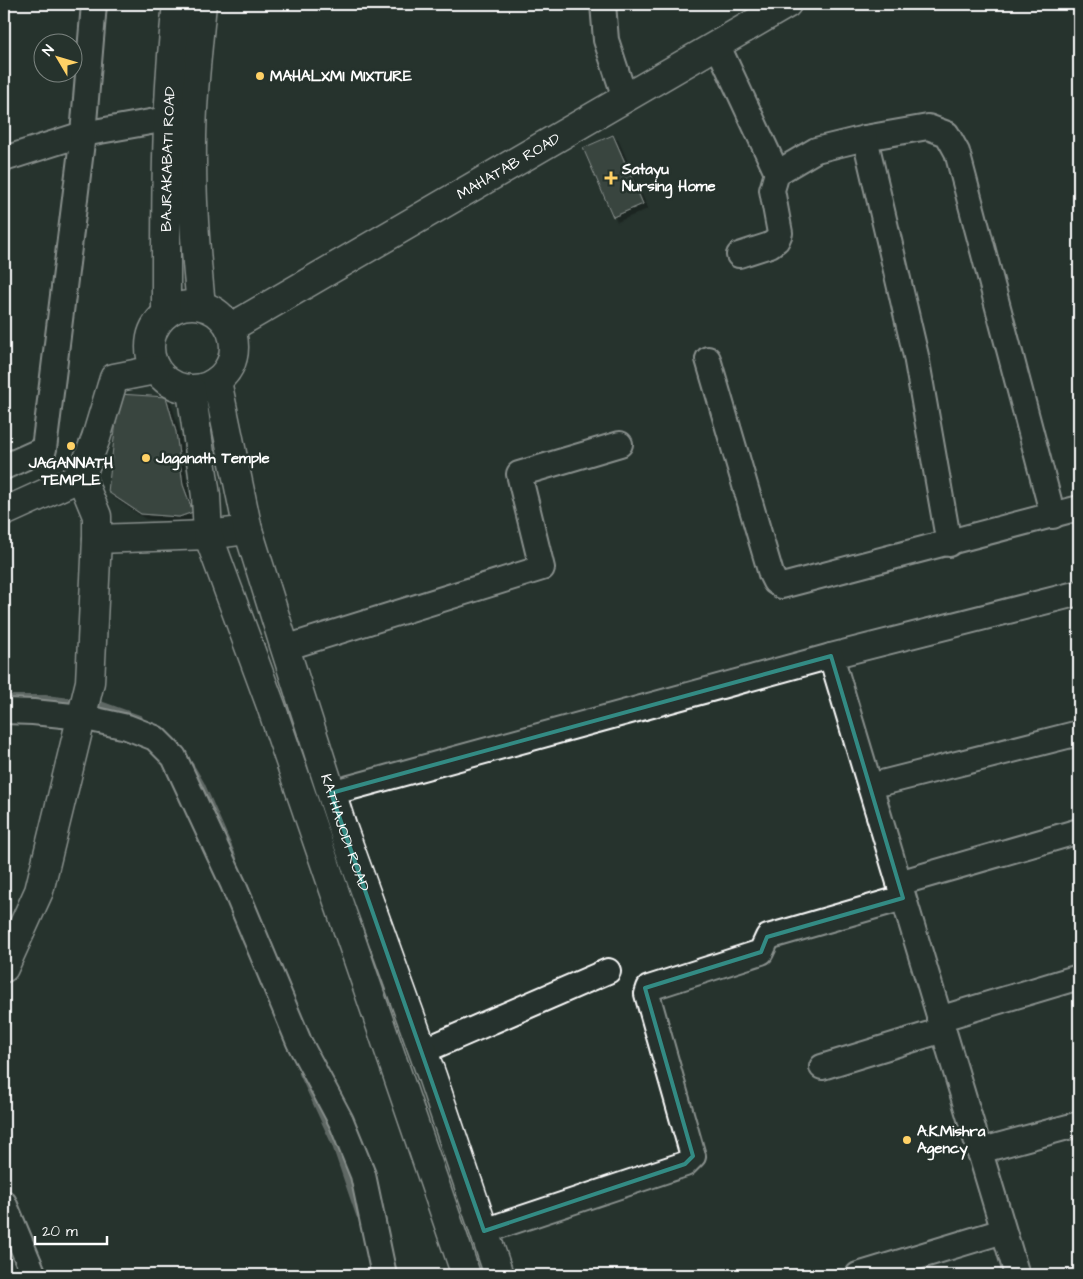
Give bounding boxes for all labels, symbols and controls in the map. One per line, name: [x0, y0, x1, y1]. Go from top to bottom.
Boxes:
north arrow: [32, 32, 82, 82]
text: N: [38, 41, 59, 60]
place label: MAHALXMI MIXTURE: [270, 66, 412, 87]
marker: MAHALXMI MIXTURE: [254, 70, 266, 82]
street label: BAJRAKABATI ROAD: [156, 86, 180, 232]
street label: MAHATAB ROAD: [453, 128, 564, 204]
place label: Satayu Nursing Home: [621, 159, 716, 199]
marker: Satayu Nursing Home: [604, 171, 618, 185]
marker: JAGANNATH TEMPLE: [65, 440, 77, 452]
place label: Jaganath Temple: [155, 448, 270, 471]
marker: Jaganath Temple: [140, 452, 152, 464]
place label: JAGANNATH TEMPLE: [28, 453, 113, 491]
street label: KATHAJODI ROAD: [315, 771, 375, 894]
place label: A.K.Mishra Agency: [917, 1121, 986, 1161]
marker: A.K.Mishra Agency: [901, 1134, 913, 1146]
scale bar: [35, 1214, 108, 1246]
text: 20 m: [42, 1221, 78, 1242]

